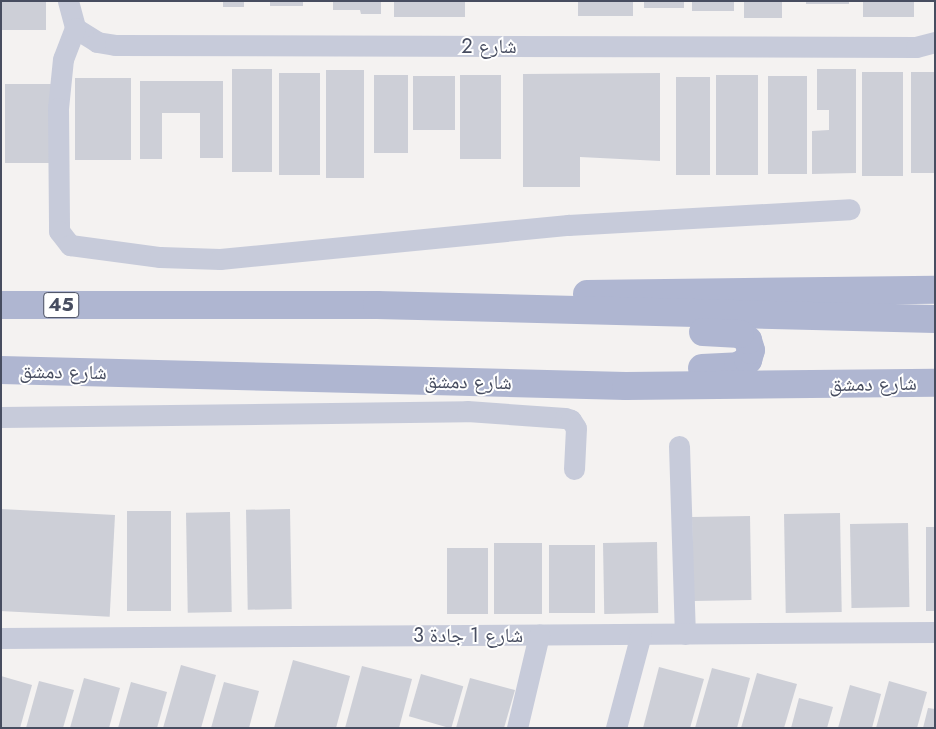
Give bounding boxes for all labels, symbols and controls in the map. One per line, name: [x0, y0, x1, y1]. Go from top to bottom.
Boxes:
street label: شارع 2: [461, 34, 517, 58]
road number: 45: [42, 288, 80, 322]
street label: شارع دمشق: [19, 359, 107, 385]
street label: شارع دمشق: [424, 369, 512, 395]
street label: شارع دمشق: [829, 371, 917, 397]
street label: شارع 1 جادة 3: [413, 623, 523, 647]

